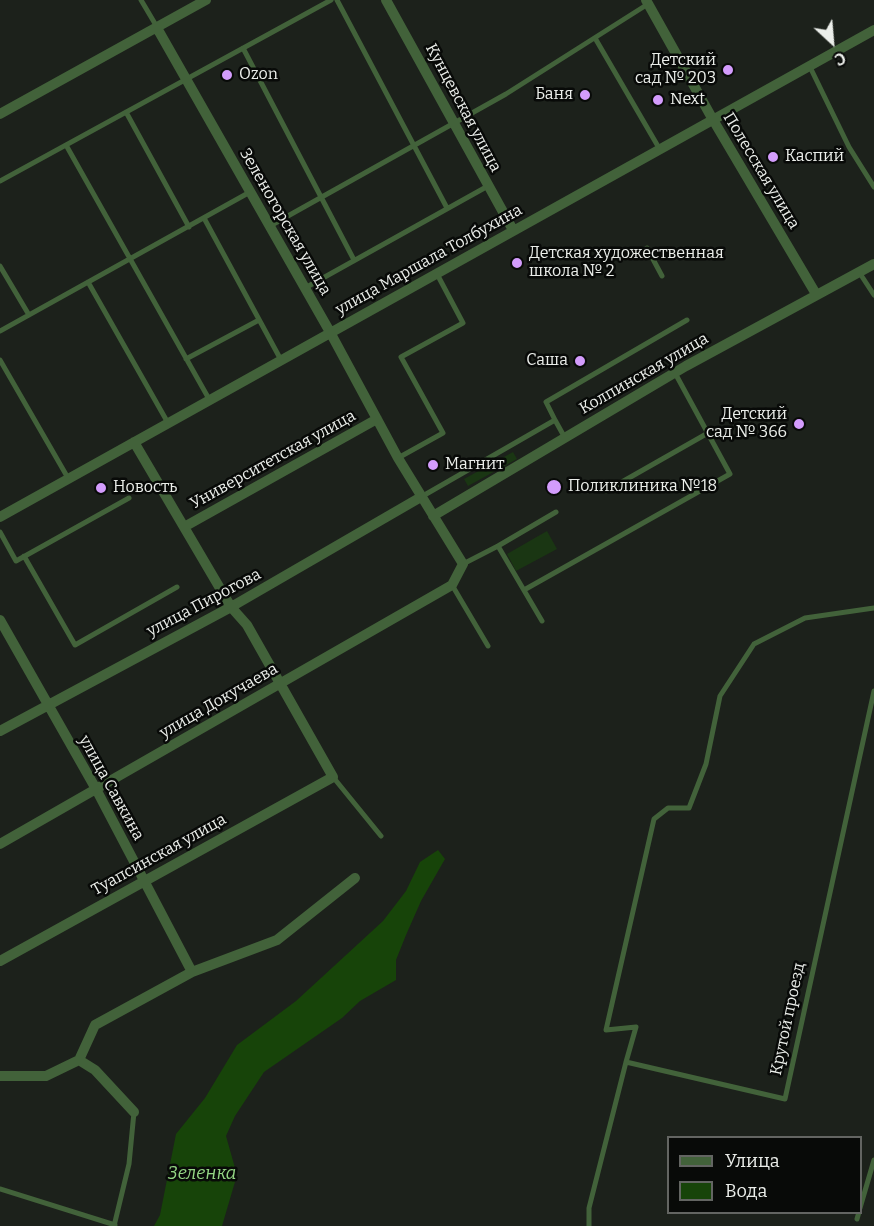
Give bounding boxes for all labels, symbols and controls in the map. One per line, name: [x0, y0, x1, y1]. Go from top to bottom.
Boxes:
north arrow: [802, 12, 862, 72]
street label: Кунцевская улица: [421, 41, 505, 175]
text: С: [831, 48, 849, 69]
place label: Детский сад № 203: [635, 51, 716, 89]
marker: Детский сад № 203: [721, 63, 735, 77]
place label: Ozon: [239, 65, 278, 85]
marker: Ozon: [220, 68, 234, 82]
place label: Баня: [535, 85, 573, 105]
marker: Баня: [578, 88, 592, 102]
place label: Next: [670, 90, 705, 110]
marker: Next: [651, 93, 665, 107]
street label: Полесская улица: [719, 109, 803, 233]
street label: Зеленогорская улица: [235, 145, 335, 299]
place label: Каспий: [785, 147, 844, 167]
marker: Каспий: [766, 150, 780, 164]
street label: улица Маршала Толбухина: [332, 201, 526, 319]
place label: Детская художественная школа № 2: [529, 244, 724, 282]
marker: Детская художественная школа № 2: [510, 256, 524, 270]
street label: Колпинская улица: [576, 329, 712, 419]
place label: Саша: [526, 351, 568, 371]
marker: Саша: [573, 354, 587, 368]
place label: Детский сад № 366: [706, 405, 787, 443]
street label: Университетская улица: [187, 406, 359, 514]
marker: Детский сад № 366: [792, 417, 806, 431]
place label: Магнит: [445, 455, 504, 475]
marker: Магнит: [426, 458, 440, 472]
place label: Поликлиника №18: [568, 477, 717, 497]
place label: Новость: [113, 478, 177, 498]
marker: Поликлиника №18: [545, 478, 563, 496]
marker: Новость: [94, 481, 108, 495]
street label: улица Пирогова: [144, 565, 264, 641]
street label: улица Докучаева: [157, 659, 281, 743]
street label: улица Савкина: [74, 732, 148, 844]
street label: Туапсинская улица: [88, 810, 230, 900]
street label: Крутой проезд: [767, 961, 809, 1077]
legend: [667, 1136, 862, 1214]
text: Улица: [725, 1150, 780, 1172]
water label: Зеленка: [168, 1163, 236, 1185]
text: Вода: [725, 1180, 767, 1202]

